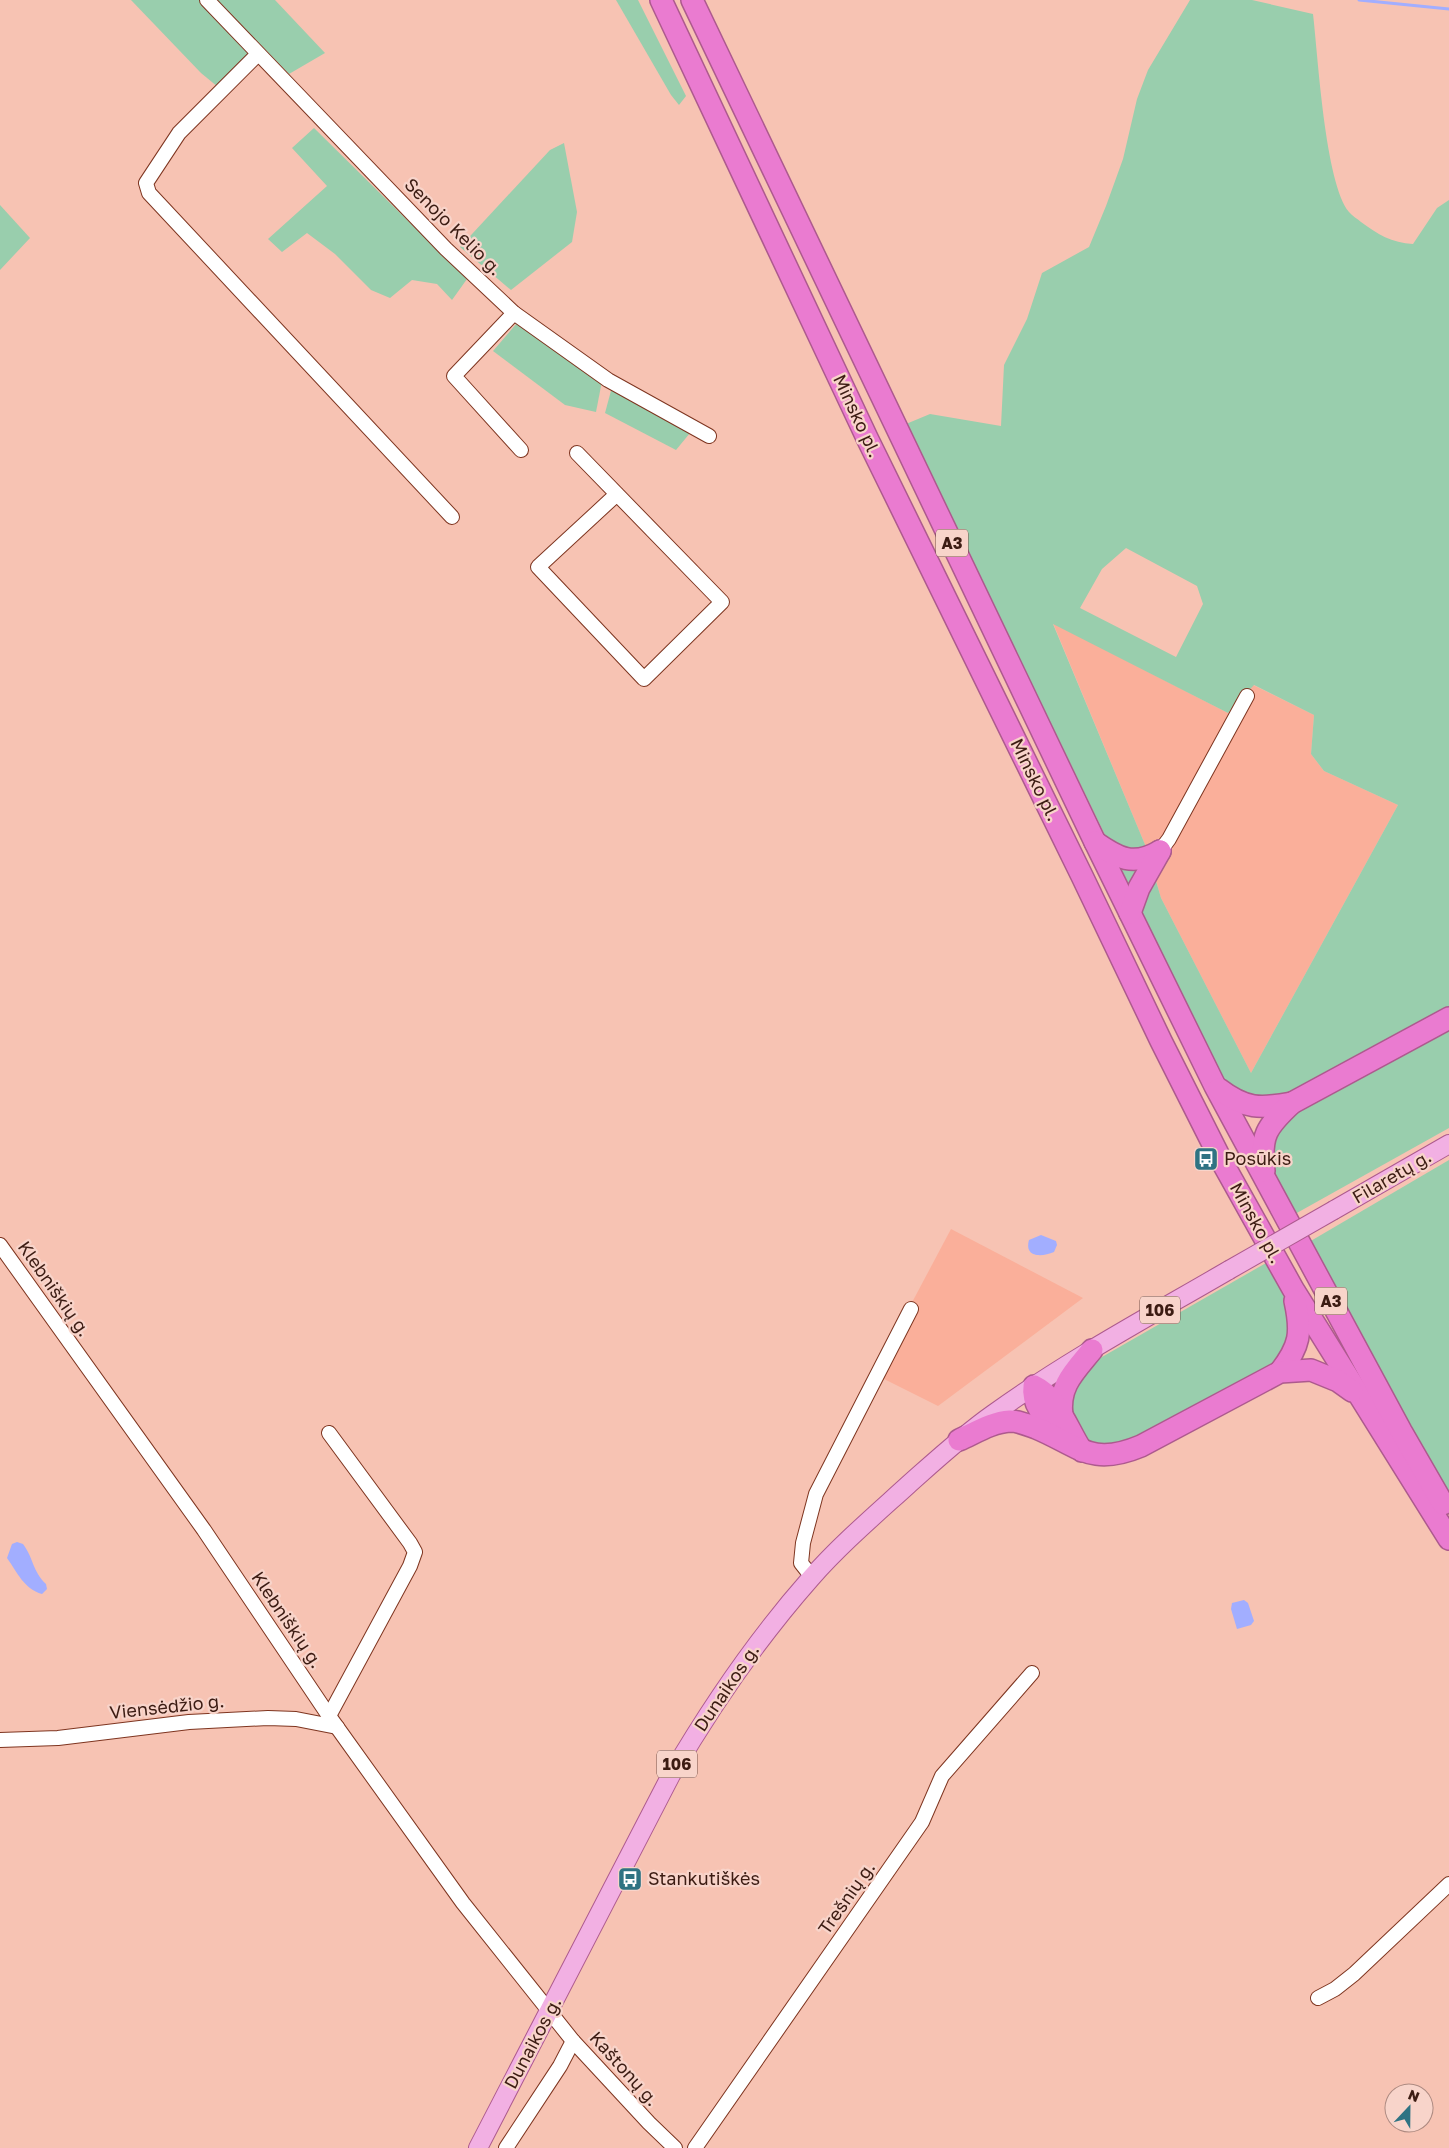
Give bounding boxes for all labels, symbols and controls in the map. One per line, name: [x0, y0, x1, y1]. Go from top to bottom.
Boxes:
street label: Senojo Kelio g.: [400, 173, 507, 280]
street label: Minsko pl.: [829, 371, 887, 461]
road number: A3: [936, 530, 968, 556]
street label: Minsko pl.: [1006, 735, 1065, 824]
street label: Filaretų g.: [1348, 1145, 1435, 1208]
bus stop icon: Posūkis: [1193, 1146, 1219, 1172]
place label: Posūkis: [1224, 1147, 1291, 1169]
street label: Minsko pl.: [1226, 1178, 1288, 1267]
street label: Klebniškių g.: [14, 1236, 96, 1340]
road number: A3: [1315, 1288, 1347, 1314]
road number: 106: [1140, 1296, 1180, 1324]
street label: Klebniškių g.: [247, 1567, 328, 1672]
street label: Dunaikos g.: [689, 1640, 763, 1735]
street label: Viensėdžio g.: [108, 1689, 225, 1723]
road number: 106: [657, 1750, 697, 1778]
street label: Trešnių g.: [813, 1857, 879, 1938]
bus stop icon: Stankutiškės: [617, 1866, 643, 1892]
place label: Stankutiškės: [648, 1867, 760, 1889]
street label: Dunaikos g.: [499, 1993, 565, 2092]
street label: Kaštonų g.: [585, 2026, 664, 2110]
north arrow: [1384, 2083, 1434, 2133]
text: N: [1406, 2086, 1422, 2105]

